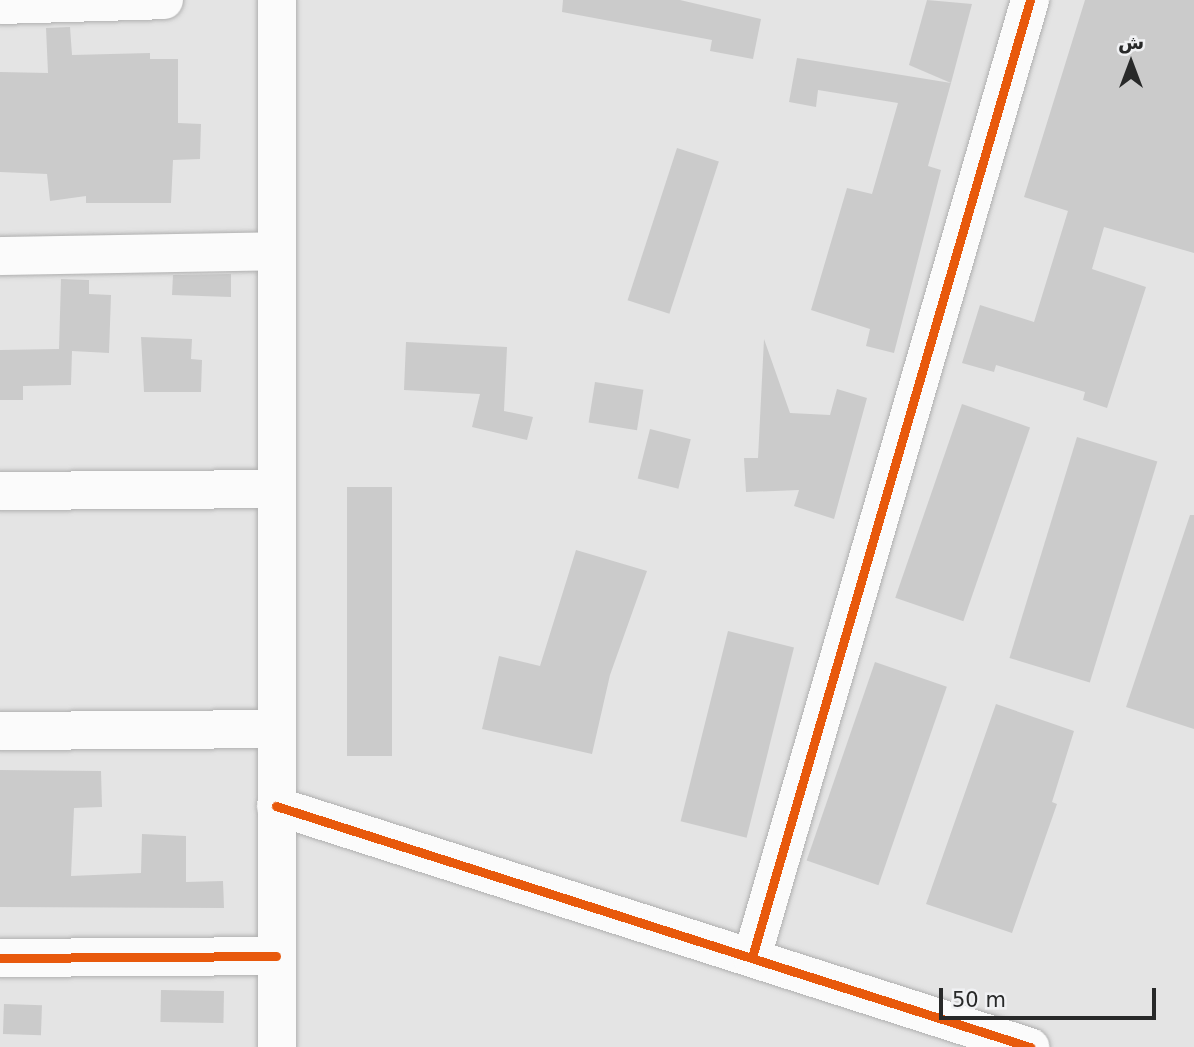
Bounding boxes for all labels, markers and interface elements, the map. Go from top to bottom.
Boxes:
north arrow [1096,28,1166,98]
text: ش [1118,31,1144,53]
scale bar [942,974,1159,1018]
text: 50 m [952,988,1006,1012]

